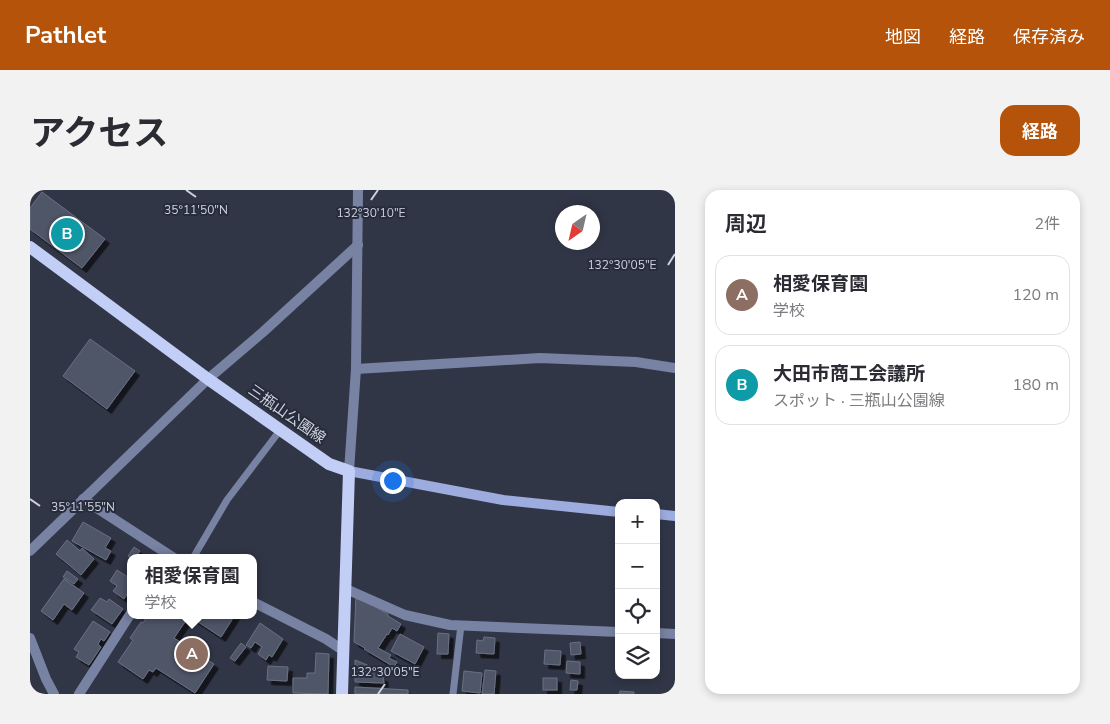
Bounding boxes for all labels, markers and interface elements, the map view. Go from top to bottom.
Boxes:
text: Pathlet [25,19,106,51]
text: 地図 [885,25,921,49]
text: 経路 [949,25,985,49]
text: 保存済み [1013,25,1085,49]
button: 経路 [1000,105,1080,156]
text: アクセス [30,110,168,157]
text: 35°11'50"N [164,202,228,218]
text: 132°30'10"E [336,205,406,221]
north arrow [555,205,600,250]
text: 周辺 [725,210,767,238]
text: 2件 [1034,213,1060,235]
pin: B [51,215,83,253]
text: 132°30'05"E [587,257,657,273]
text: 相愛保育園 [773,271,868,297]
text: A [736,284,748,306]
text: 120 m [1012,284,1059,306]
text: 学校 [773,300,805,322]
text: 大田市商工会議所 [773,361,925,387]
text: B [736,374,748,396]
text: 180 m [1012,374,1059,396]
street label: 三瓶山公園線 [244,380,330,448]
text: スポット · 三瓶山公園線 [773,390,945,412]
your location [380,468,406,494]
text: 35°11'55"N [51,499,115,515]
map controls [615,499,660,679]
button: + [615,499,660,544]
button: − [615,544,660,589]
popup [127,554,257,619]
text: 相愛保育園 [144,563,240,589]
button: locate [615,589,660,634]
text: 学校 [144,592,177,614]
button: layers [615,634,660,679]
pin: A [176,635,208,673]
text: 132°30'05"E [350,664,420,680]

